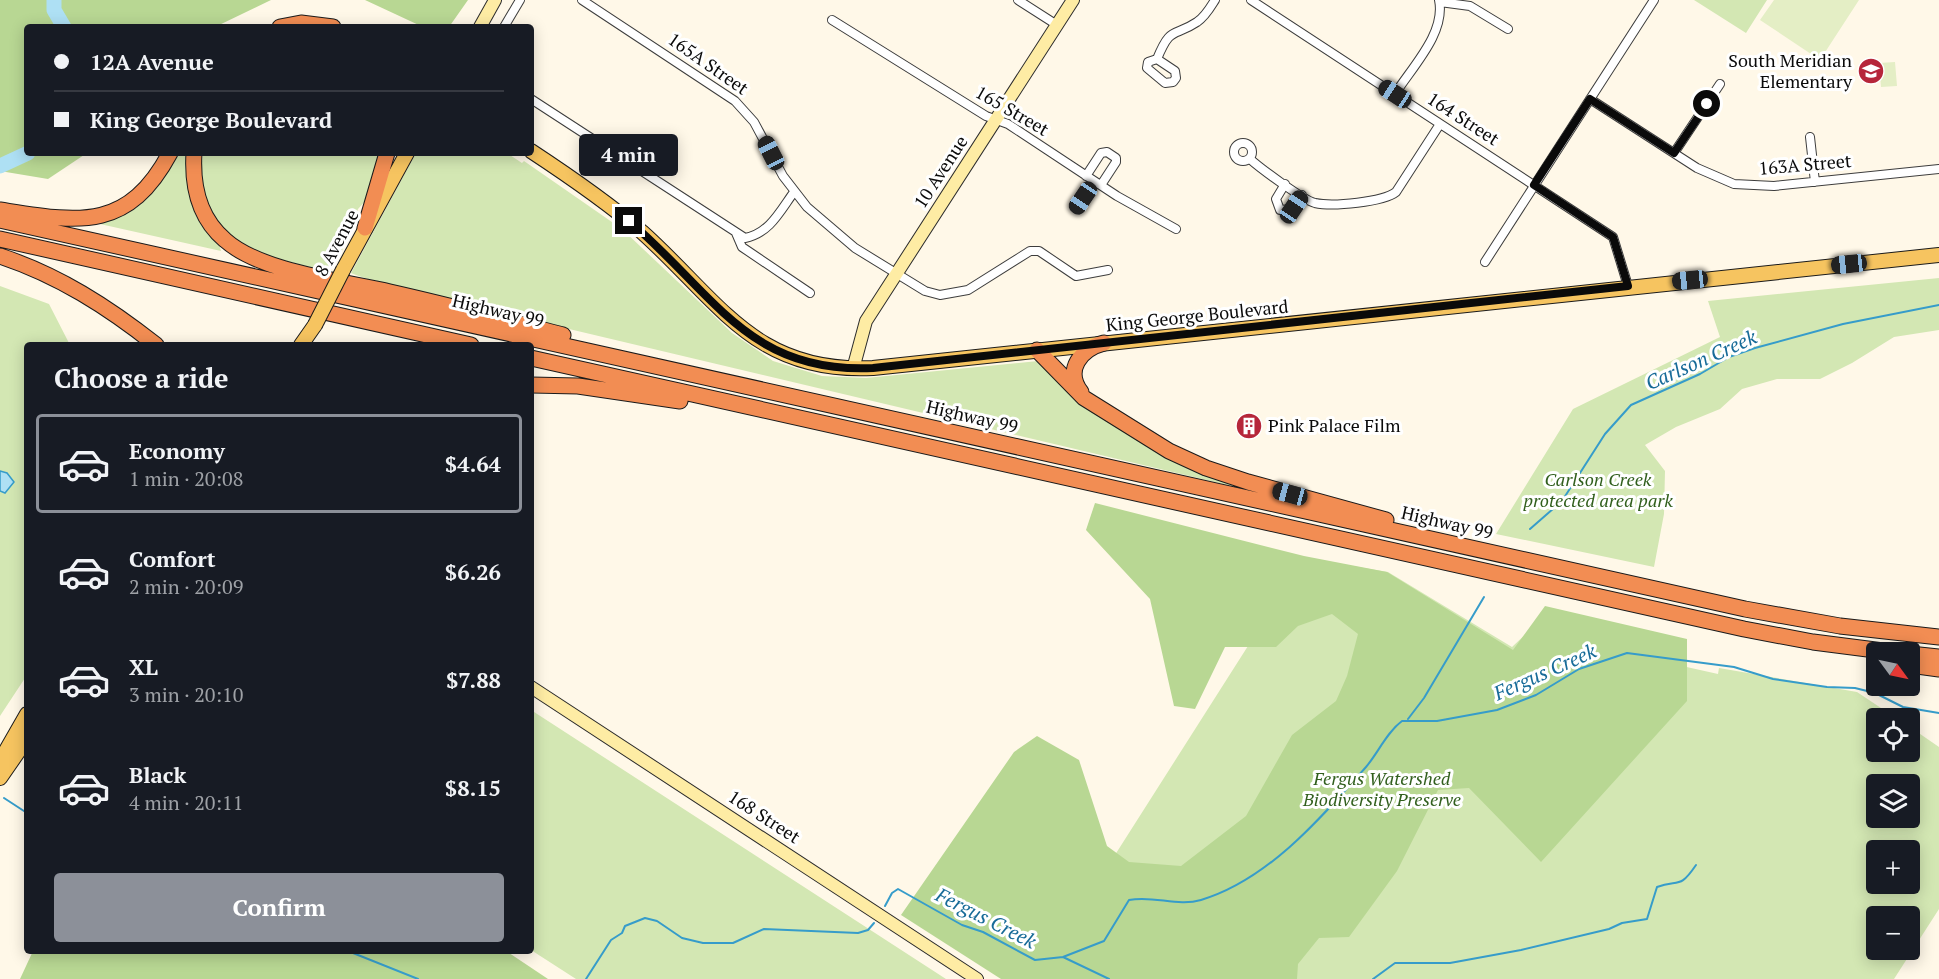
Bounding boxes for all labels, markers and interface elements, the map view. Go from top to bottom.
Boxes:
street label: 165A Street [664,27,754,100]
text: 12A Avenue [90,47,214,76]
place label: South Meridian Elementary [1728,48,1853,93]
school or university icon: South Meridian Elementary [1856,56,1886,86]
car [1375,77,1415,111]
street label: 165 Street [971,79,1054,141]
street label: 164 Street [1423,86,1504,151]
route start [1693,90,1720,117]
text: King George Boulevard [90,105,332,134]
street label: 10 Avenue [908,130,973,212]
car [755,133,787,173]
callout: 4 min [580,134,678,176]
text: 4 min [601,141,656,168]
street label: 163A Street [1757,148,1853,180]
car [1065,178,1101,218]
car [1276,187,1312,227]
street label: 8 Avenue [308,205,364,280]
route end [615,207,642,234]
car [1830,253,1868,275]
car [1671,269,1709,291]
street label: Highway 99 [450,288,546,332]
street label: King George Boulevard [1104,293,1289,337]
water label: Carlson Creek [1641,323,1761,396]
text: Choose a ride [54,360,229,396]
street label: Highway 99 [924,394,1020,438]
building icon: Pink Palace Film [1234,411,1264,441]
place label: Pink Palace Film [1268,413,1401,437]
text: Economy [129,436,225,465]
icon: car [57,437,111,491]
text: $4.64 [445,449,501,478]
text: 1 min · 20:08 [129,465,243,492]
park label: Carlson Creek protected area park [1523,467,1673,512]
car [1270,481,1310,507]
street label: Highway 99 [1399,500,1495,544]
text: Comfort [129,544,215,573]
icon: car [57,545,111,599]
text: $6.26 [445,557,501,586]
text: 2 min · 20:09 [129,573,243,600]
water label: Fergus Creek [1488,637,1601,707]
north arrow [1866,642,1920,696]
map controls [1866,642,1920,960]
text: XL [129,652,158,681]
icon: car [57,653,111,707]
text: $7.88 [446,665,501,694]
text: 3 min · 20:10 [129,681,243,708]
button: locate [1866,708,1920,762]
text: Black [129,760,186,789]
icon: car [57,761,111,815]
park label: Fergus Watershed Biodiversity Preserve [1302,766,1461,811]
text: $8.15 [445,773,501,802]
button: layers [1866,774,1920,828]
street label: 168 Street [724,784,805,849]
text: 4 min · 20:11 [129,789,243,816]
button: + [1866,840,1920,894]
button: Confirm [54,873,504,942]
water label: Fergus Creek [930,880,1041,955]
button: − [1866,906,1920,960]

